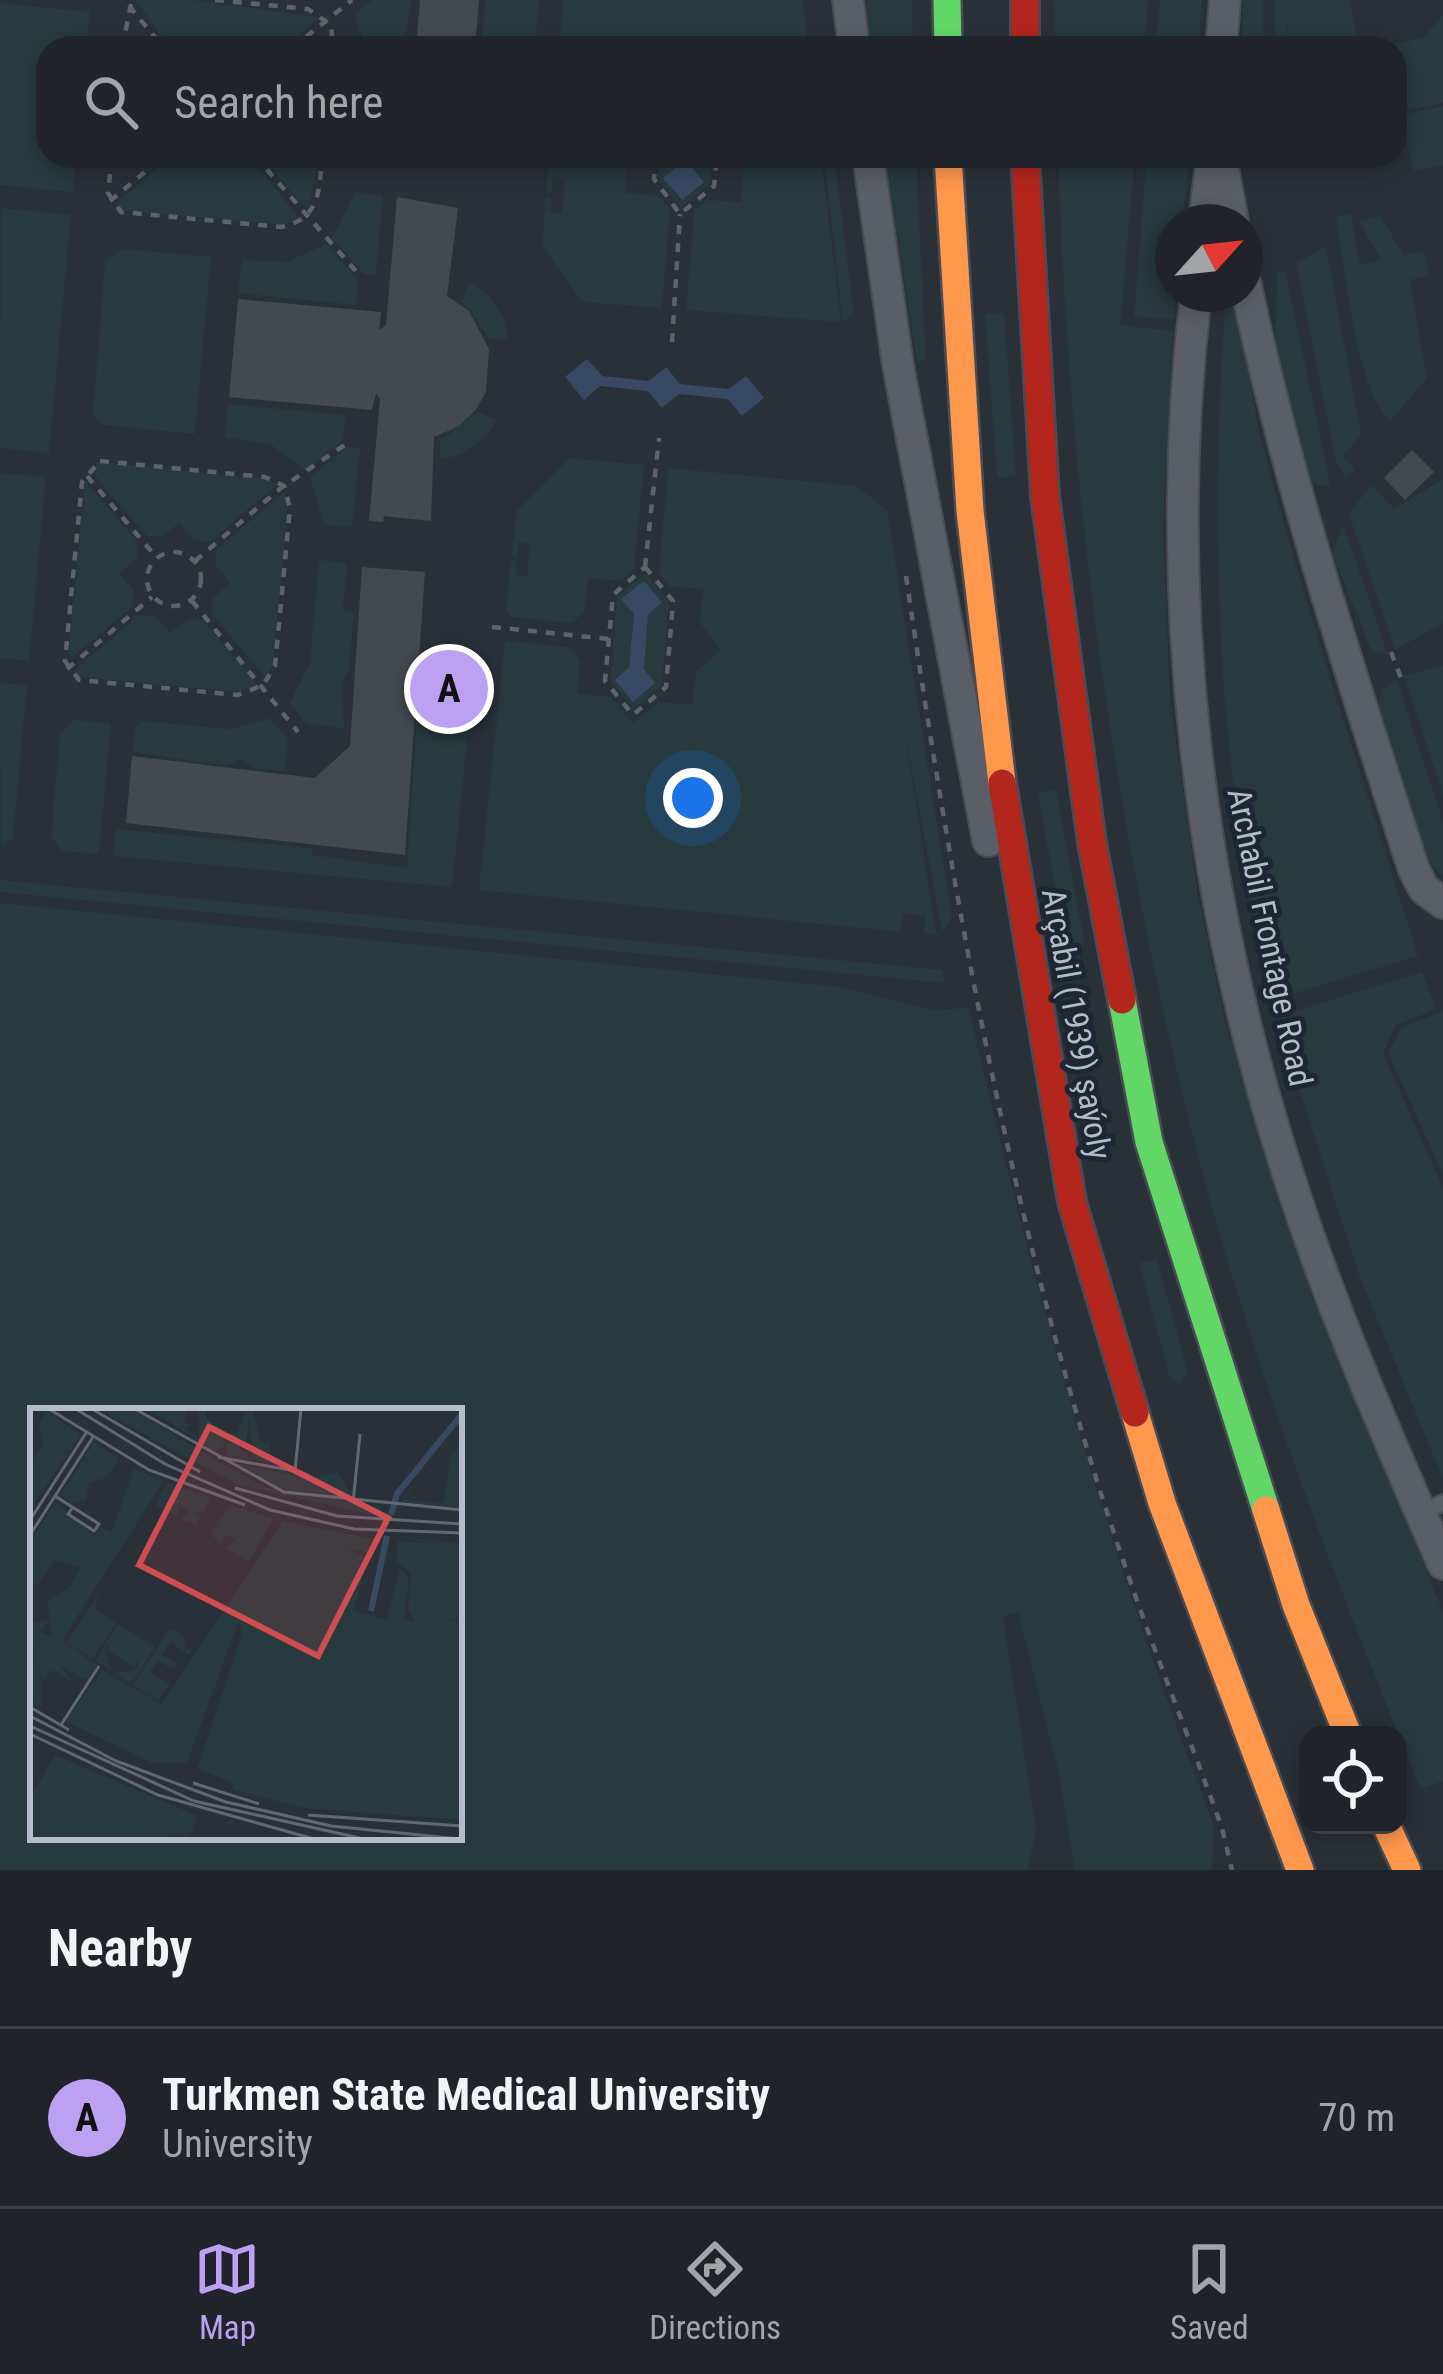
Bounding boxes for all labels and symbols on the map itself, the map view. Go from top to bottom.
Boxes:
north arrow [1155,204,1263,312]
pin: A [410,644,488,734]
your location [663,768,723,828]
street label: Archabil Frontage Road [1219,784,1321,1090]
street label: Arçabil (1939) şaýoly [1034,885,1120,1163]
inset map [30,1408,462,1840]

